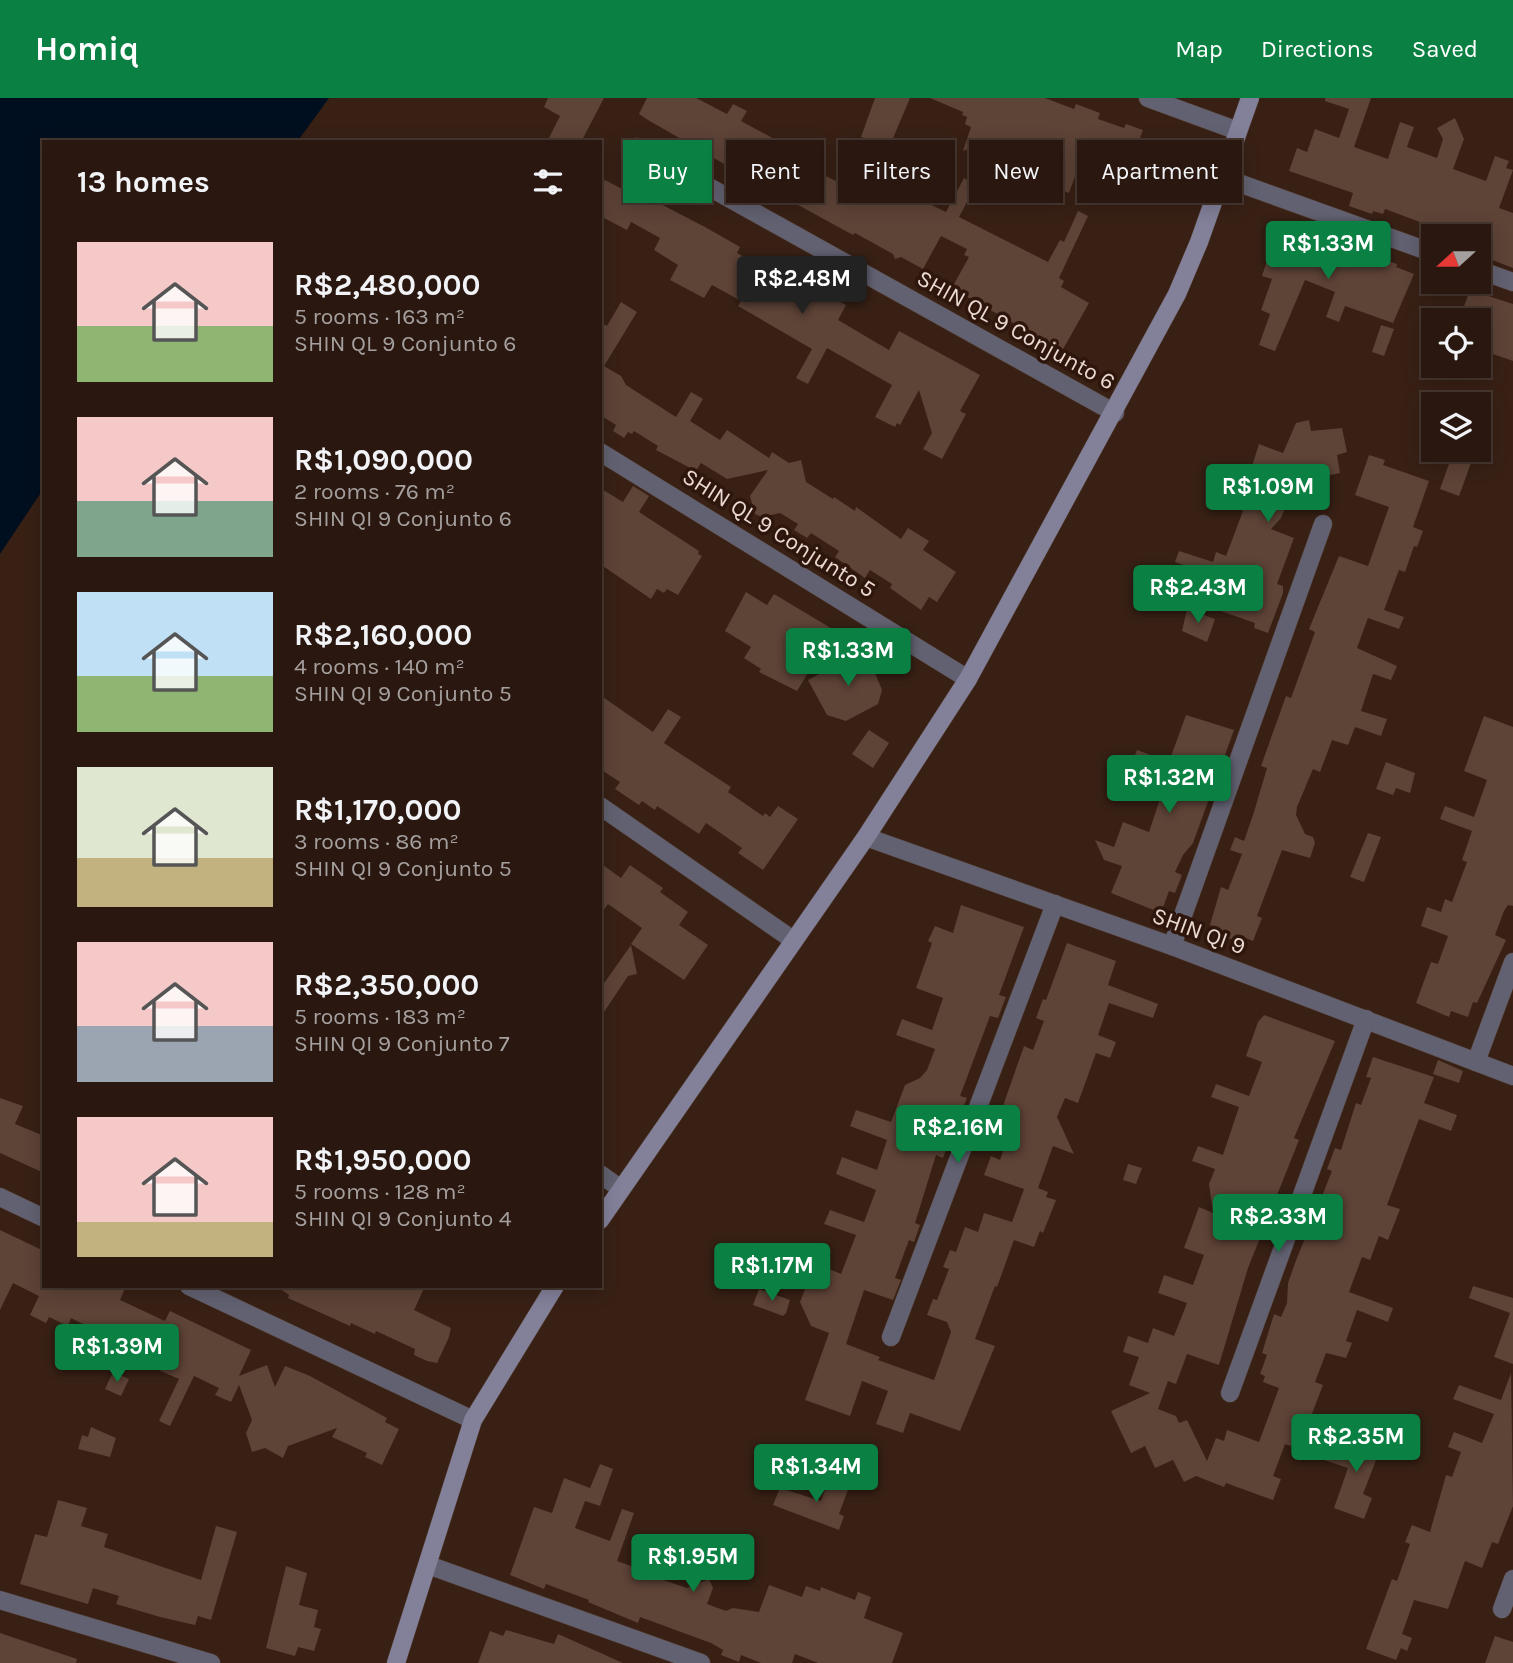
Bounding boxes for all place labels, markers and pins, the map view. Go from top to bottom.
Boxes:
pin: R$1.33M [1263,222,1393,281]
pin: R$2.48M [737,256,867,316]
pin: R$1.09M [1203,464,1333,524]
pin: R$2.43M [1133,566,1263,625]
pin: R$1.33M [783,628,913,688]
pin: R$1.32M [1104,756,1234,815]
pin: R$2.16M [893,1105,1023,1165]
pin: R$2.33M [1213,1194,1343,1254]
pin: R$1.17M [707,1244,837,1303]
pin: R$1.39M [52,1324,182,1384]
pin: R$2.35M [1291,1414,1421,1474]
pin: R$1.34M [751,1444,881,1504]
pin: R$1.95M [628,1534,758,1594]

